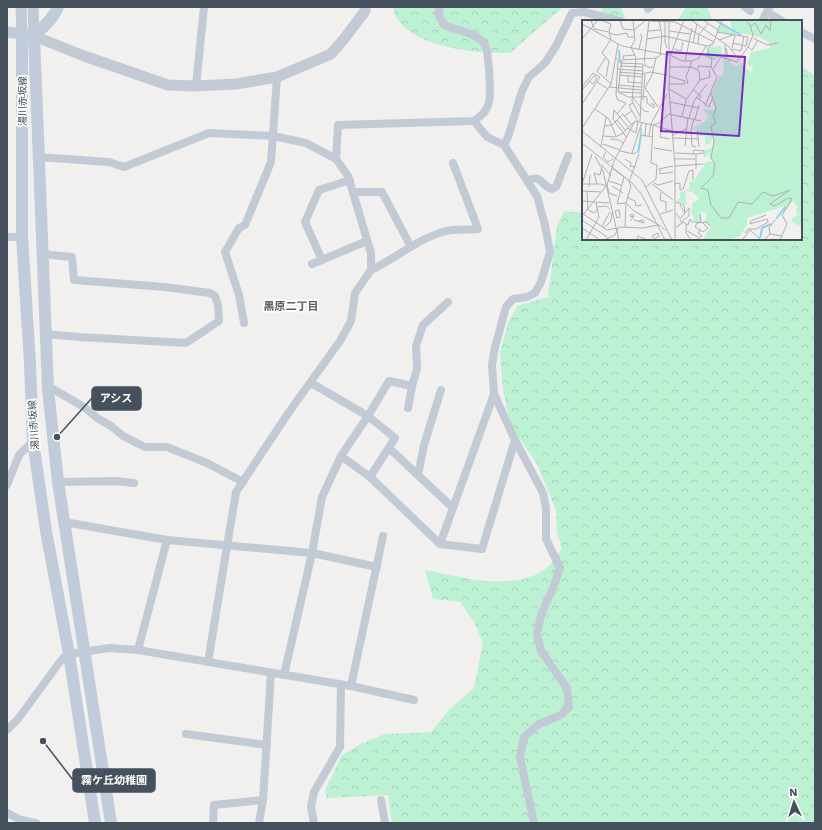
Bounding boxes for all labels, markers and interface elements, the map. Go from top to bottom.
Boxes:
inset map [582,20,802,240]
street label: 湯川赤坂線 [17,76,28,126]
district label: 黒原二丁目 [264,300,319,313]
callout: アシス [92,387,141,410]
text: アシス [100,392,132,405]
street label: 湯川赤坂線 [26,400,41,450]
callout: 霧ケ丘幼稚園 [73,769,155,792]
text: 霧ケ丘幼稚園 [81,774,147,787]
north arrow [774,782,814,822]
text: N [789,786,798,799]

